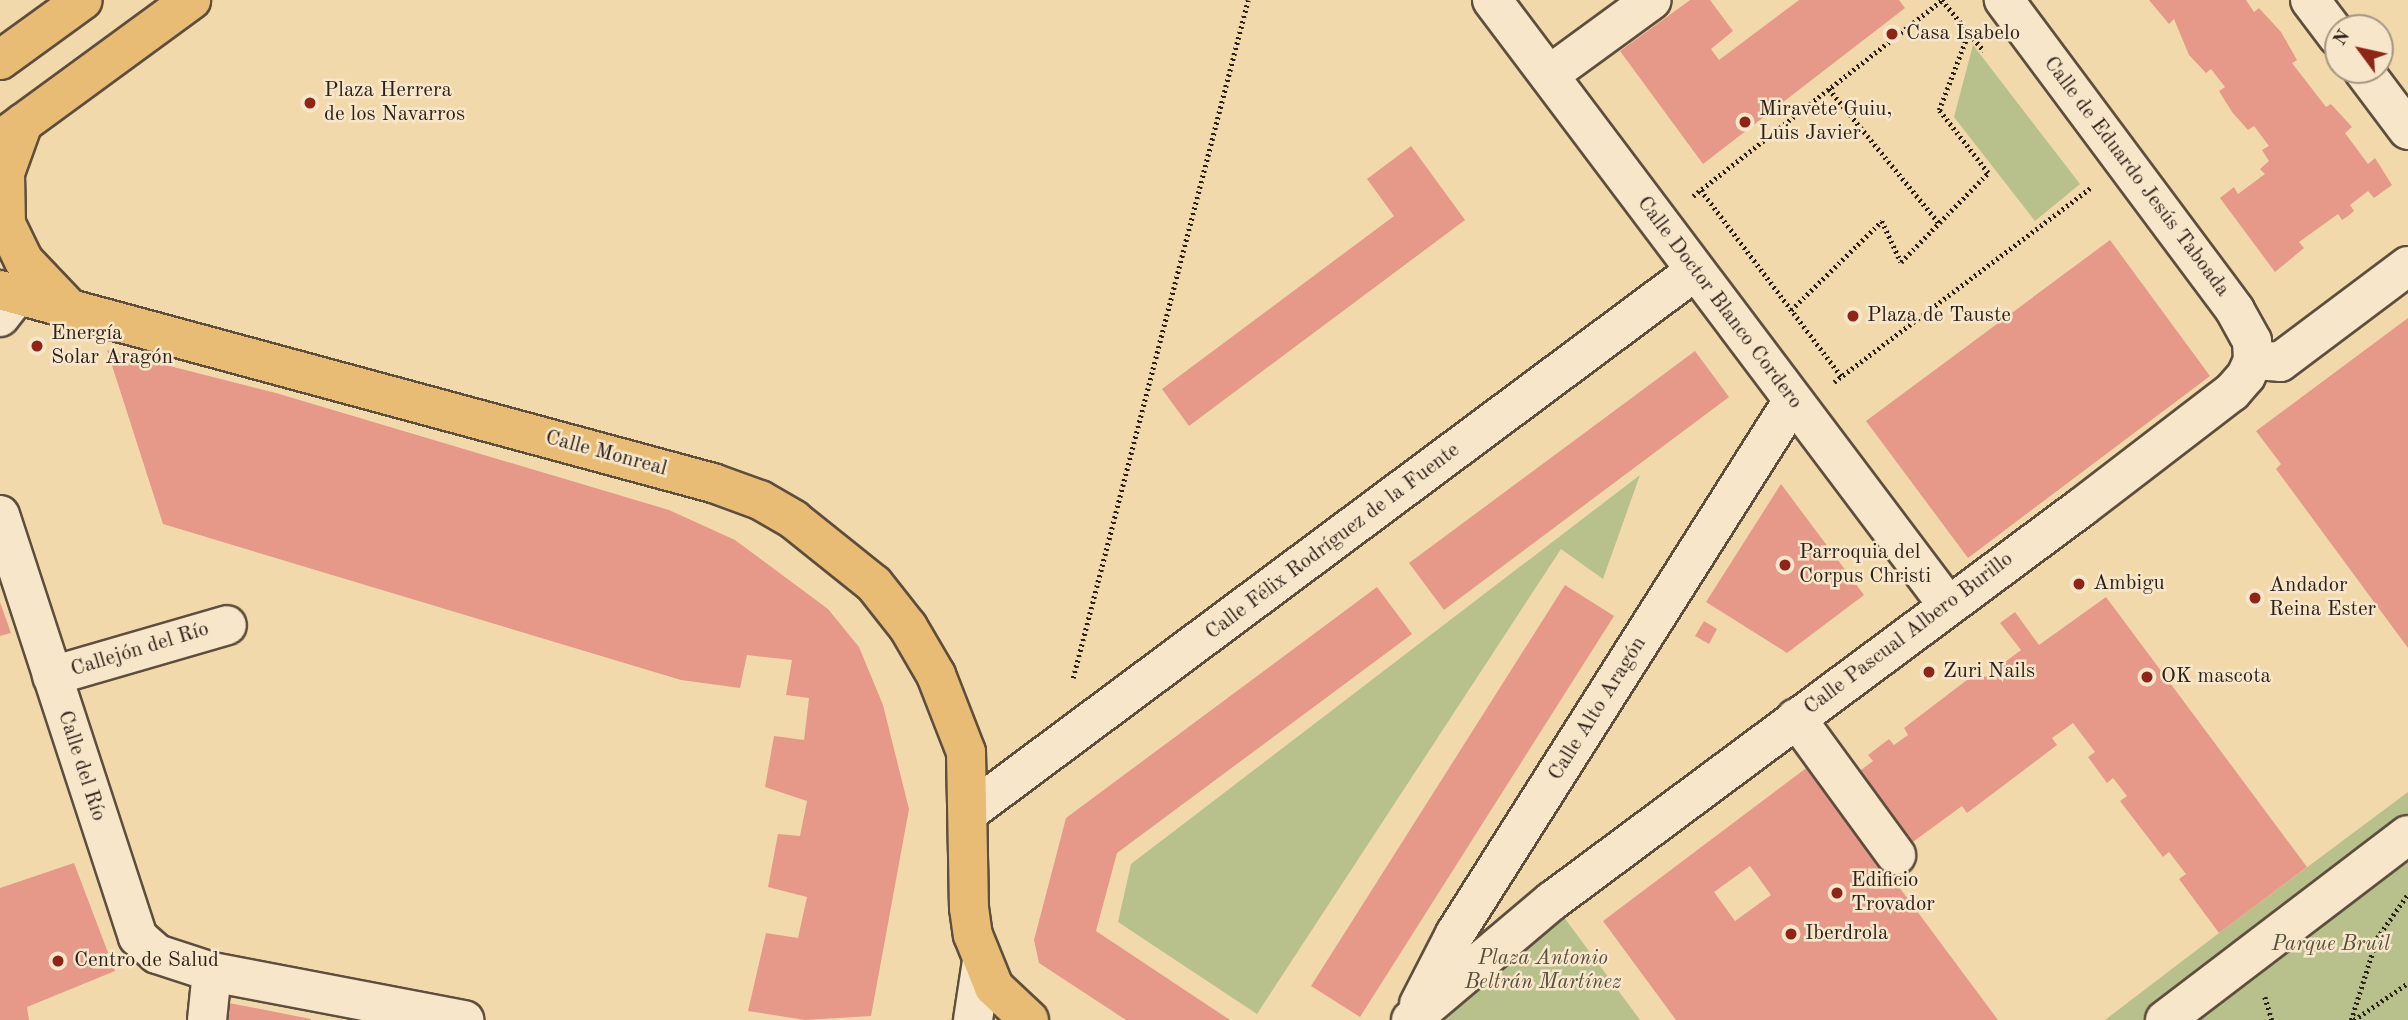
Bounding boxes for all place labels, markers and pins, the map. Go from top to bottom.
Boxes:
place label: Casa Isabelo [1906,21,2020,47]
marker: Casa Isabelo [1884,26,1900,42]
place label: Plaza Herrera de los Navarros [324,78,465,128]
marker: Plaza Herrera de los Navarros [302,95,318,111]
place label: Miravete Guiu, Luis Javier [1759,97,1892,147]
marker: Miravete Guiu, Luis Javier [1737,114,1753,130]
place label: Plaza de Tauste [1867,303,2011,329]
marker: Plaza de Tauste [1845,308,1861,324]
place label: Energía Solar Aragón [51,321,173,371]
marker: Energía Solar Aragón [29,338,45,354]
place label: Parroquia del Corpus Christi [1799,540,1931,590]
marker: Parroquia del Corpus Christi [1777,557,1793,573]
place label: Ambigu [2093,571,2165,597]
place label: Andador Reina Ester [2269,573,2376,623]
marker: Ambigu [2071,576,2087,592]
marker: Andador Reina Ester [2247,590,2263,606]
place label: Zuri Nails [1943,659,2035,685]
marker: Zuri Nails [1921,664,1937,680]
place label: OK mascota [2161,664,2271,690]
marker: OK mascota [2139,669,2155,685]
place label: Edificio Trovador [1851,868,1935,918]
marker: Edificio Trovador [1829,885,1845,901]
place label: Iberdrola [1805,921,1888,947]
marker: Iberdrola [1783,926,1799,942]
place label: Centro de Salud [74,948,219,974]
marker: Centro de Salud [48,951,68,971]

